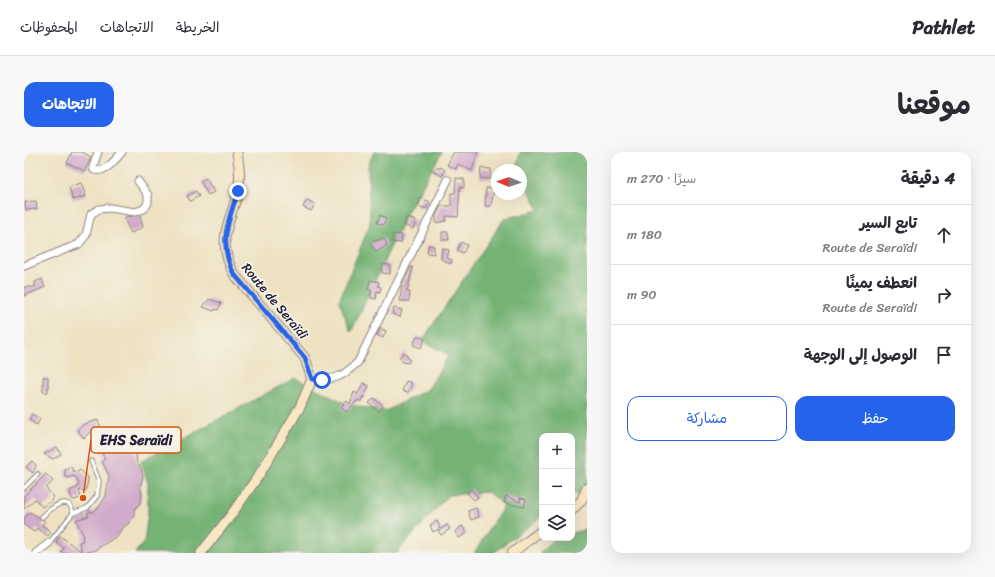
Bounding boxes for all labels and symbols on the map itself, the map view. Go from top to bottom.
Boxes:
north arrow [491,164,527,200]
route end [229,182,247,200]
street label: Route de Seraïdi [236,257,314,345]
route start [313,371,331,389]
callout: EHS Seraïdi [91,427,181,453]
text: EHS Seraïdi [100,428,173,453]

